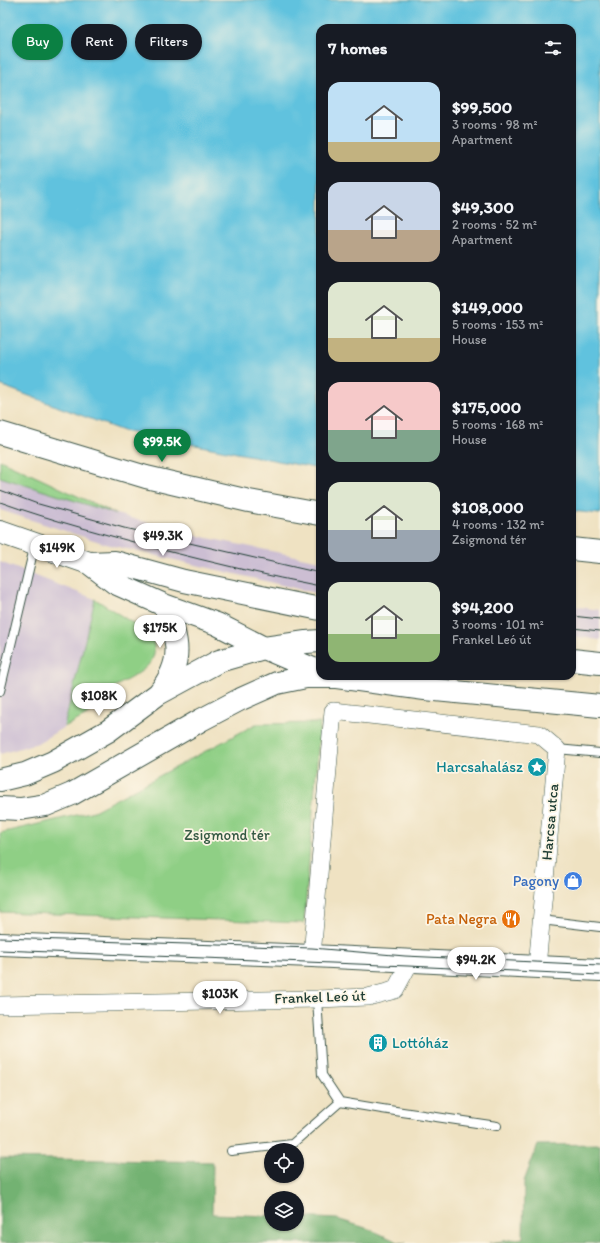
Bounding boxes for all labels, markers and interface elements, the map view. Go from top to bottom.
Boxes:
chip: Buy [12,24,63,60]
chip: Rent [71,24,127,60]
chip: Filters [135,24,202,60]
icon: filters [542,37,564,59]
text: 7 homes [328,38,388,58]
text: $99,500 [452,97,512,117]
icon: home [360,98,408,146]
text: 3 rooms · 98 m² [452,117,538,132]
text: Apartment [452,132,513,147]
text: $49,300 [452,197,514,217]
icon: home [360,198,408,246]
text: 2 rooms · 52 m² [452,217,537,232]
text: Apartment [452,232,513,247]
text: $149,000 [452,297,523,317]
icon: home [360,298,408,346]
text: 5 rooms · 153 m² [452,317,543,332]
text: House [452,332,487,347]
text: $175,000 [452,397,521,417]
icon: home [360,398,408,446]
text: 5 rooms · 168 m² [452,417,543,432]
pin: $99.5K [129,429,195,463]
text: House [452,432,487,447]
text: $99.5K [143,434,181,449]
text: $108,000 [452,497,524,517]
icon: home [360,498,408,546]
text: 4 rooms · 132 m² [452,517,544,532]
pin: $49.3K [130,523,196,557]
text: $49.3K [143,528,183,543]
text: Zsigmond tér [452,532,526,547]
pin: $149K [29,535,85,569]
text: $149K [39,540,75,555]
text: $94,200 [452,597,514,617]
icon: home [360,598,408,646]
pin: $175K [132,615,188,649]
text: 3 rooms · 101 m² [452,617,544,632]
text: $175K [143,620,177,635]
text: Frankel Leó út [452,632,531,647]
pin: $108K [71,683,127,717]
text: $108K [81,688,117,703]
place icon: Harcsahalász [526,756,548,778]
place label: Harcsahalász [436,758,523,776]
street label: Harcsa utca [538,783,562,861]
park label: Zsigmond tér [184,826,270,844]
shop icon: Pagony [562,870,584,892]
place label: Pagony [513,872,559,890]
restaurant icon: Pata Negra [500,908,522,930]
place label: Pata Negra [426,910,497,928]
pin: $94.2K [443,947,509,981]
text: $94.2K [456,952,496,967]
pin: $103K [192,981,248,1015]
text: $103K [202,986,238,1001]
street label: Frankel Leó út [274,986,366,1008]
building icon: Lottóház [367,1032,389,1054]
place label: Lottóház [392,1034,449,1052]
map controls [264,1143,304,1231]
button: locate [264,1143,304,1183]
button: layers [264,1191,304,1231]

